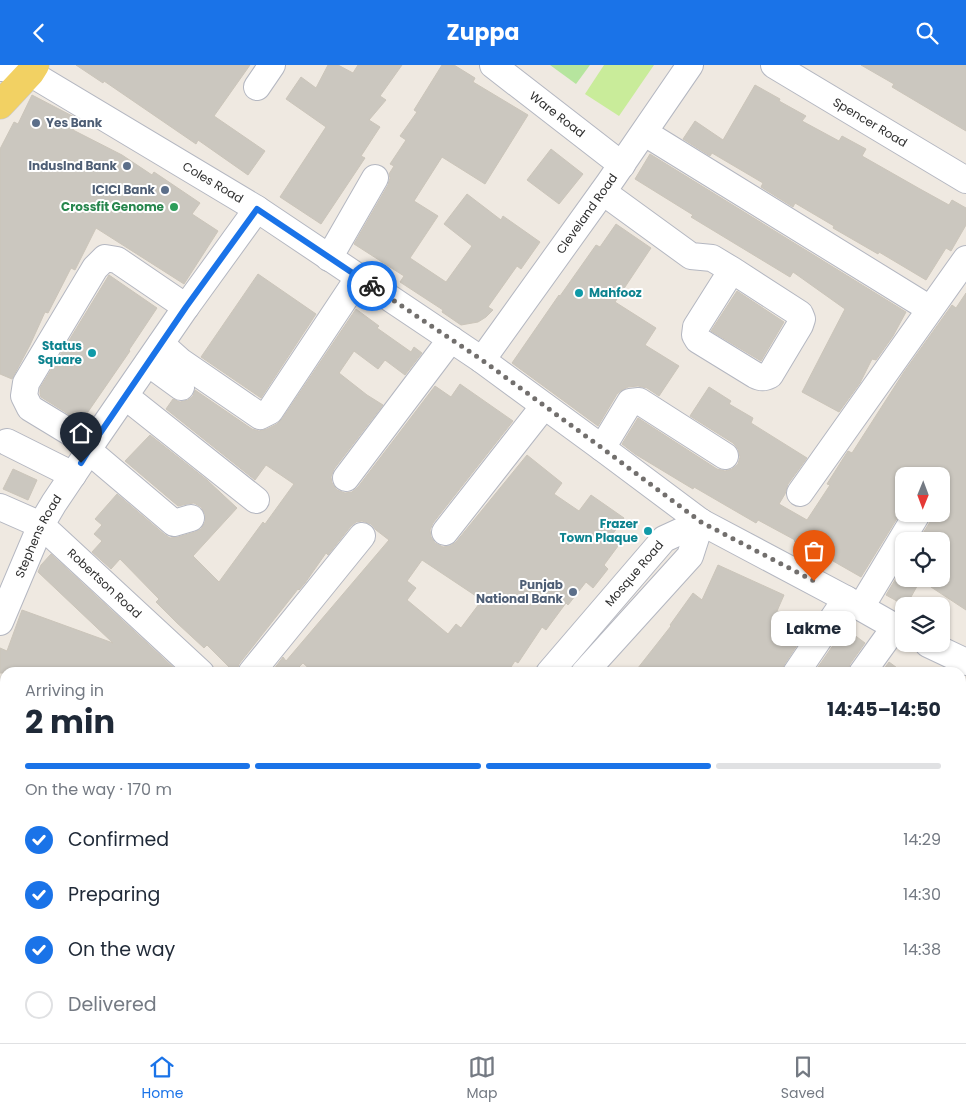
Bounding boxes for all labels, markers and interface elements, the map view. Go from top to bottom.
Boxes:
text: Zuppa [447,17,519,48]
icon: back [25,19,53,47]
icon: search [913,19,941,47]
street label: Ware Road [526,87,589,141]
street label: Spencer Road [830,93,911,151]
place label: Yes Bank [46,114,103,131]
marker: Yes Bank [30,117,42,129]
place label: IndusInd Bank [29,157,118,174]
street label: Coles Road [179,157,247,207]
marker: IndusInd Bank [121,160,133,172]
street label: Cleveland Road [552,170,621,257]
place label: ICICI Bank [92,181,156,198]
marker: ICICI Bank [159,184,171,196]
place label: Crossfit Genome [61,198,165,215]
marker: Crossfit Genome [168,201,180,213]
courier [347,261,397,311]
icon: bike [358,272,386,300]
place label: Mahfooz [589,284,642,301]
marker: Mahfooz [573,287,585,299]
place label: Status Square [38,337,83,368]
marker: Status Square [86,347,98,359]
pin [60,412,102,463]
icon: home [67,419,95,447]
north arrow [895,467,950,523]
map controls [895,467,950,652]
street label: Stephens Road [11,491,65,580]
place label: Frazer Town Plaque [559,515,639,546]
marker: Frazer Town Plaque [642,525,654,537]
pin [793,530,835,581]
button: locate [895,532,950,587]
street label: Mosque Road [601,537,667,610]
icon: bag [800,537,828,565]
street label: Robertson Road [64,545,145,622]
place label: Punjab National Bank [476,576,564,607]
marker: Punjab National Bank [567,586,579,598]
button: layers [895,597,950,652]
callout: Lakme [772,611,856,646]
text: Lakme [786,617,841,640]
text: Arriving in [25,679,104,702]
text: 14:45–14:50 [827,696,941,723]
text: 2 min [25,699,115,744]
text: On the way · 170 m [25,778,172,801]
icon: check [25,826,53,854]
text: Confirmed [68,826,169,853]
text: 14:29 [903,828,941,851]
icon: check [25,881,53,909]
text: Preparing [68,881,160,908]
text: 14:30 [903,883,941,906]
icon: check [25,936,53,964]
text: On the way [68,936,175,963]
text: 14:38 [903,938,941,961]
text: Delivered [68,991,157,1018]
tab: Home [142,1053,183,1104]
tab: Map [467,1053,498,1104]
tab: Saved [781,1053,824,1104]

